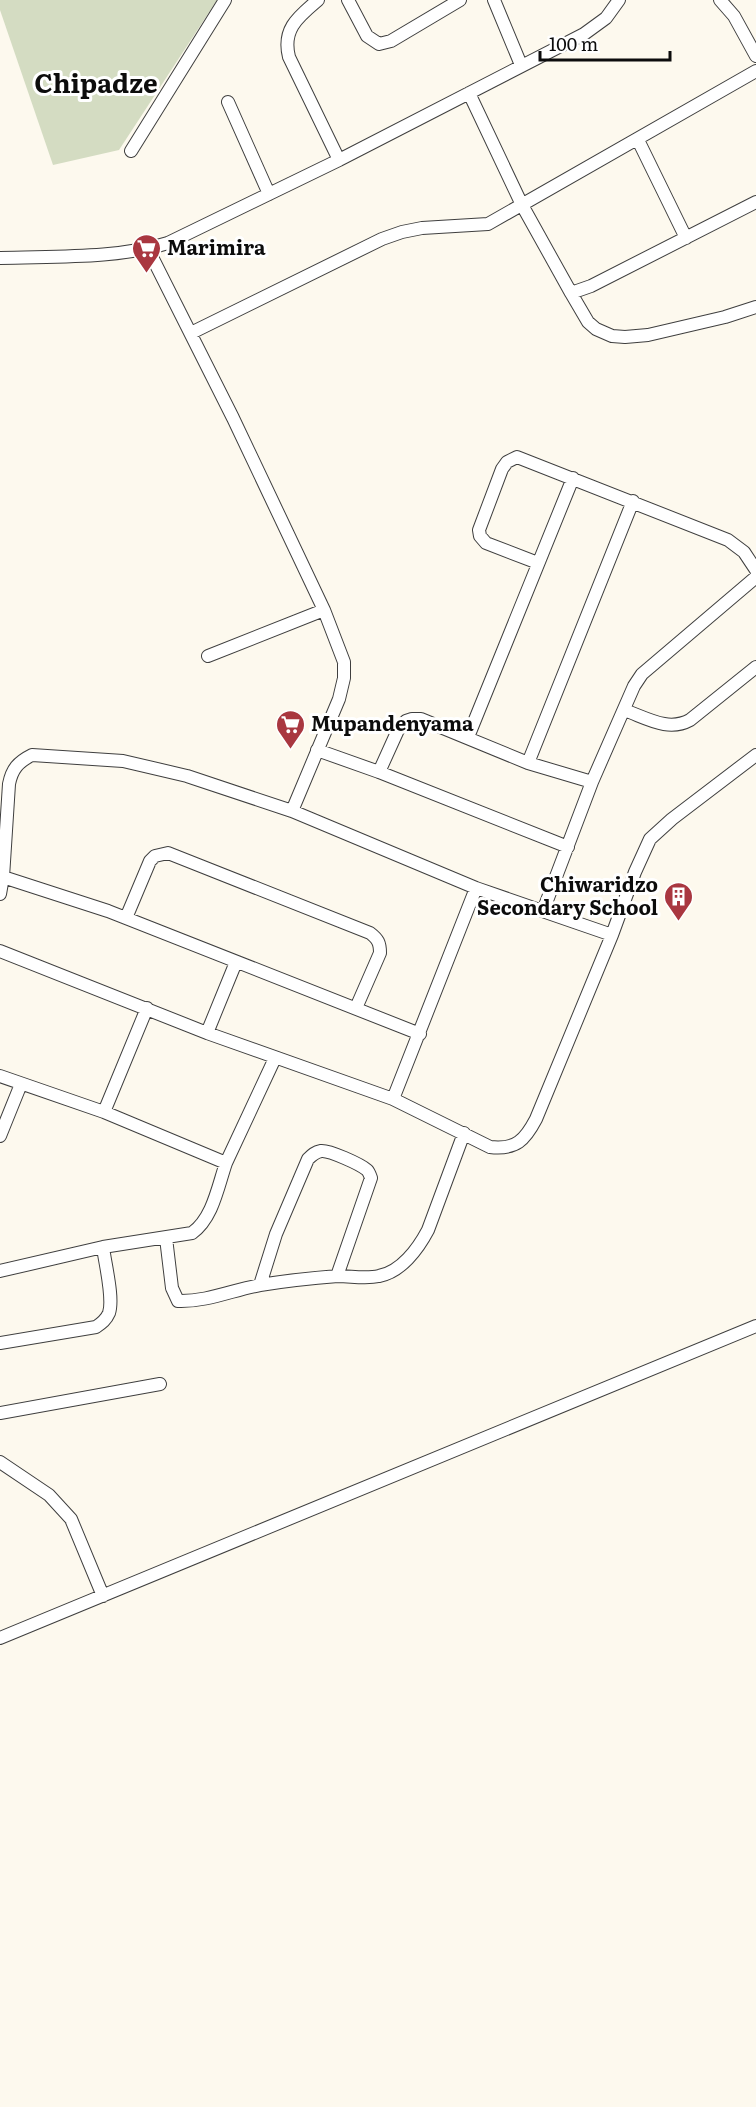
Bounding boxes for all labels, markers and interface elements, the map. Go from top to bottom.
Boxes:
scale bar [540,24,670,62]
text: 100 m [549,30,598,57]
district label: Chipadze [34,62,158,101]
place label: Marimira [167,231,266,261]
supermarket icon: Marimira [130,232,162,274]
place label: Mupandenyama [311,707,474,737]
supermarket icon: Mupandenyama [274,708,306,750]
place label: Chiwaridzo Secondary School [477,868,658,921]
building icon: Chiwaridzo Secondary School [663,880,695,922]

